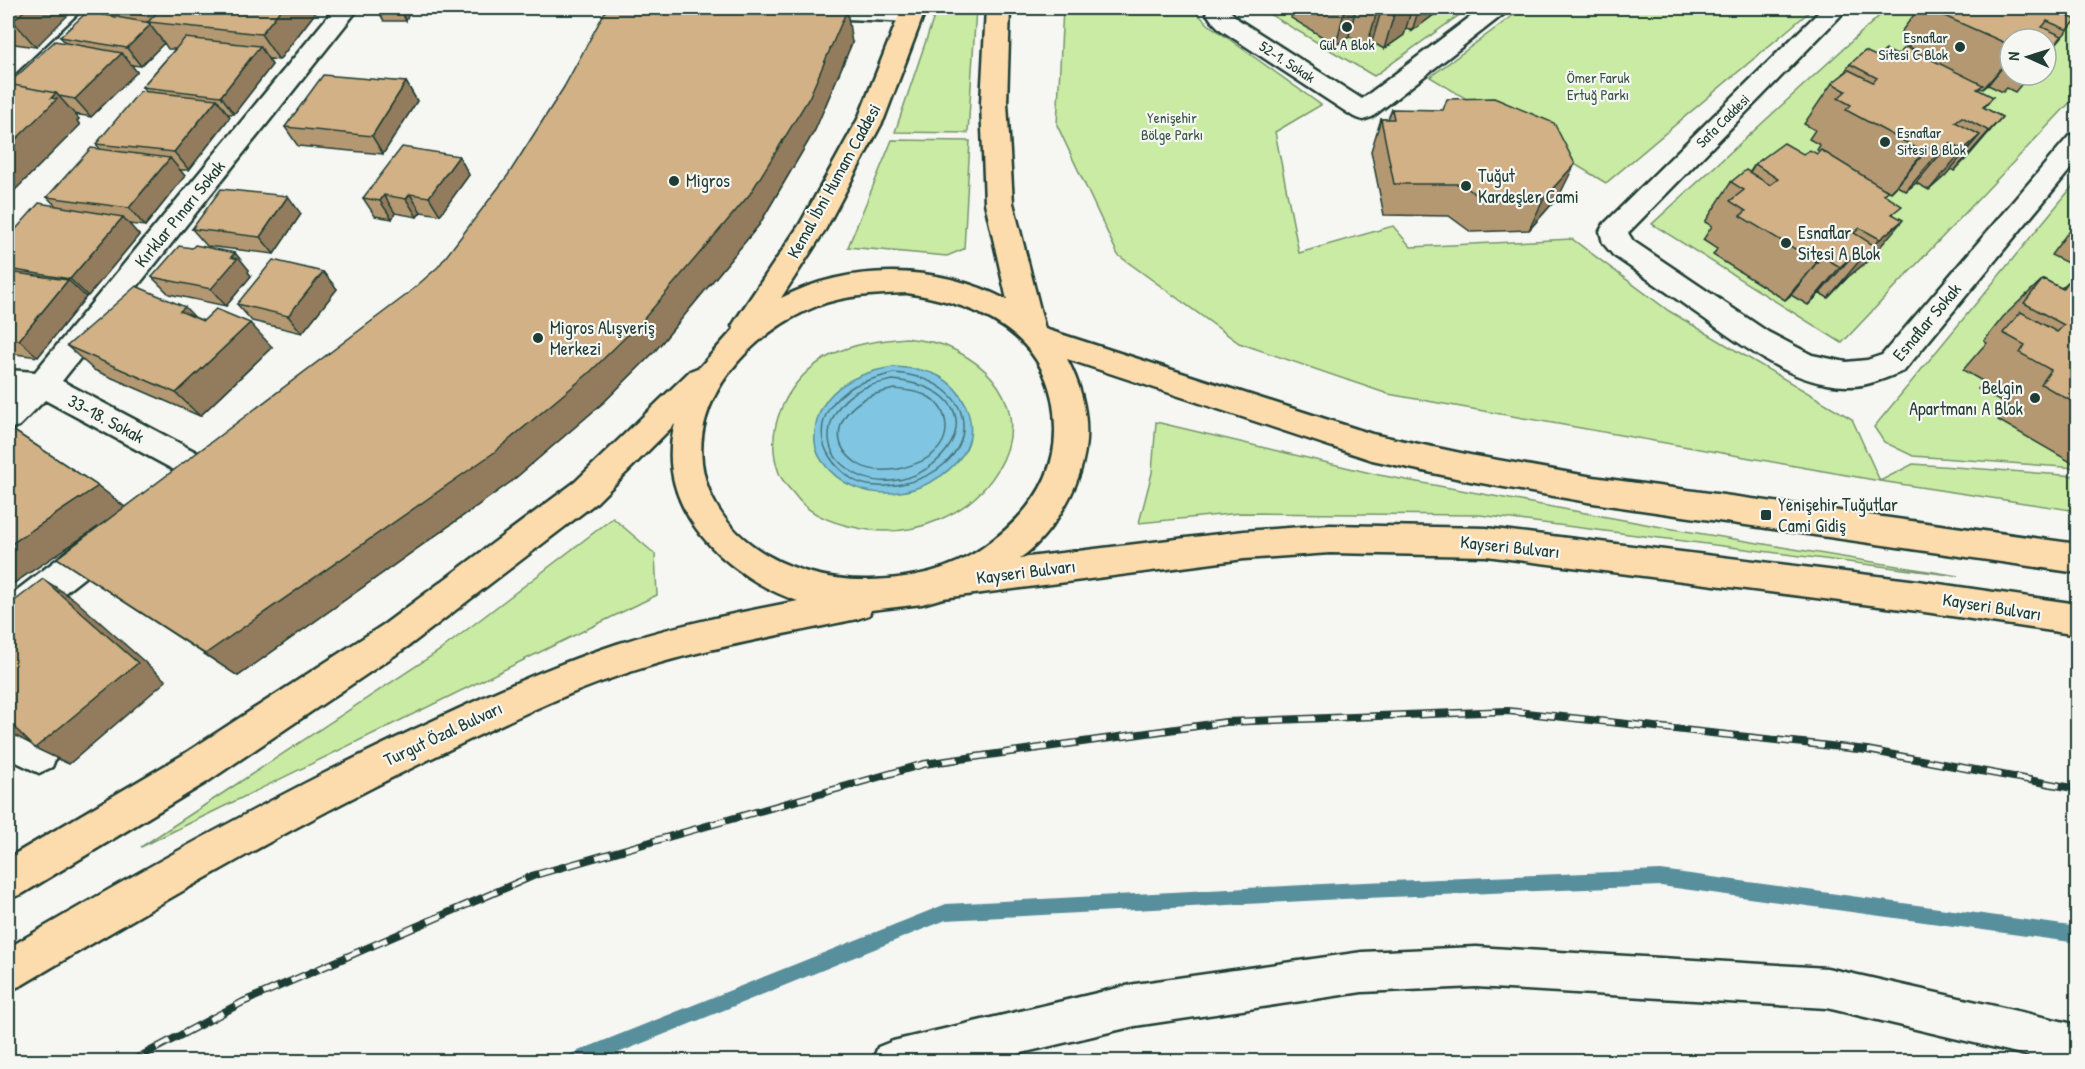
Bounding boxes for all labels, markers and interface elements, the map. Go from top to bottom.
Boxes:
marker: Gül A Blok [1340,20,1354,34]
place label: Esnaflar Sitesi C Blok [1879,27,1948,65]
north arrow [1998,27,2058,87]
place label: Gül A Blok [1319,34,1375,55]
street label: 52-1. Sokak [1255,36,1319,87]
marker: Esnaflar Sitesi C Blok [1953,40,1967,54]
text: N [2002,51,2024,61]
park label: Ömer Faruk Ertuğ Parkı [1566,67,1630,105]
street label: Safa Caddesi [1691,89,1754,152]
street label: Kemal İbni Humam Caddesi [781,99,886,263]
park label: Yenişehir Bölge Parkı [1141,107,1203,145]
place label: Esnaflar Sitesi B Blok [1897,122,1966,160]
marker: Esnaflar Sitesi B Blok [1878,135,1892,149]
street label: Kırklar Pınarı Sokak [129,154,231,273]
place label: Tuğut Kardeşler Cami [1478,163,1579,209]
place label: Migros [686,168,730,193]
marker: Migros [667,174,681,188]
marker: Tuğut Kardeşler Cami [1459,179,1473,193]
place label: Esnaflar Sitesi A Blok [1798,220,1881,266]
marker: Esnaflar Sitesi A Blok [1779,236,1793,250]
street label: Esnaflar Sokak [1887,277,1967,366]
place label: Migros Alışveriş Merkezi [550,315,655,361]
marker: Migros Alışveriş Merkezi [531,331,545,345]
place label: Belgin Apartmanı A Blok [1909,375,2024,421]
street label: 33-18. Sokak [64,388,149,449]
marker: Belgin Apartmanı A Blok [2028,391,2042,405]
place label: Yenişehir Tuğutlar Cami Gidiş [1778,492,1898,538]
marker: Yenişehir Tuğutlar Cami Gidiş [1759,508,1773,522]
street label: Kayseri Bulvarı [1459,529,1561,564]
street label: Kayseri Bulvarı [975,553,1077,590]
street label: Kayseri Bulvarı [1941,586,2043,627]
street label: Turgut Özal Bulvarı [379,695,506,772]

